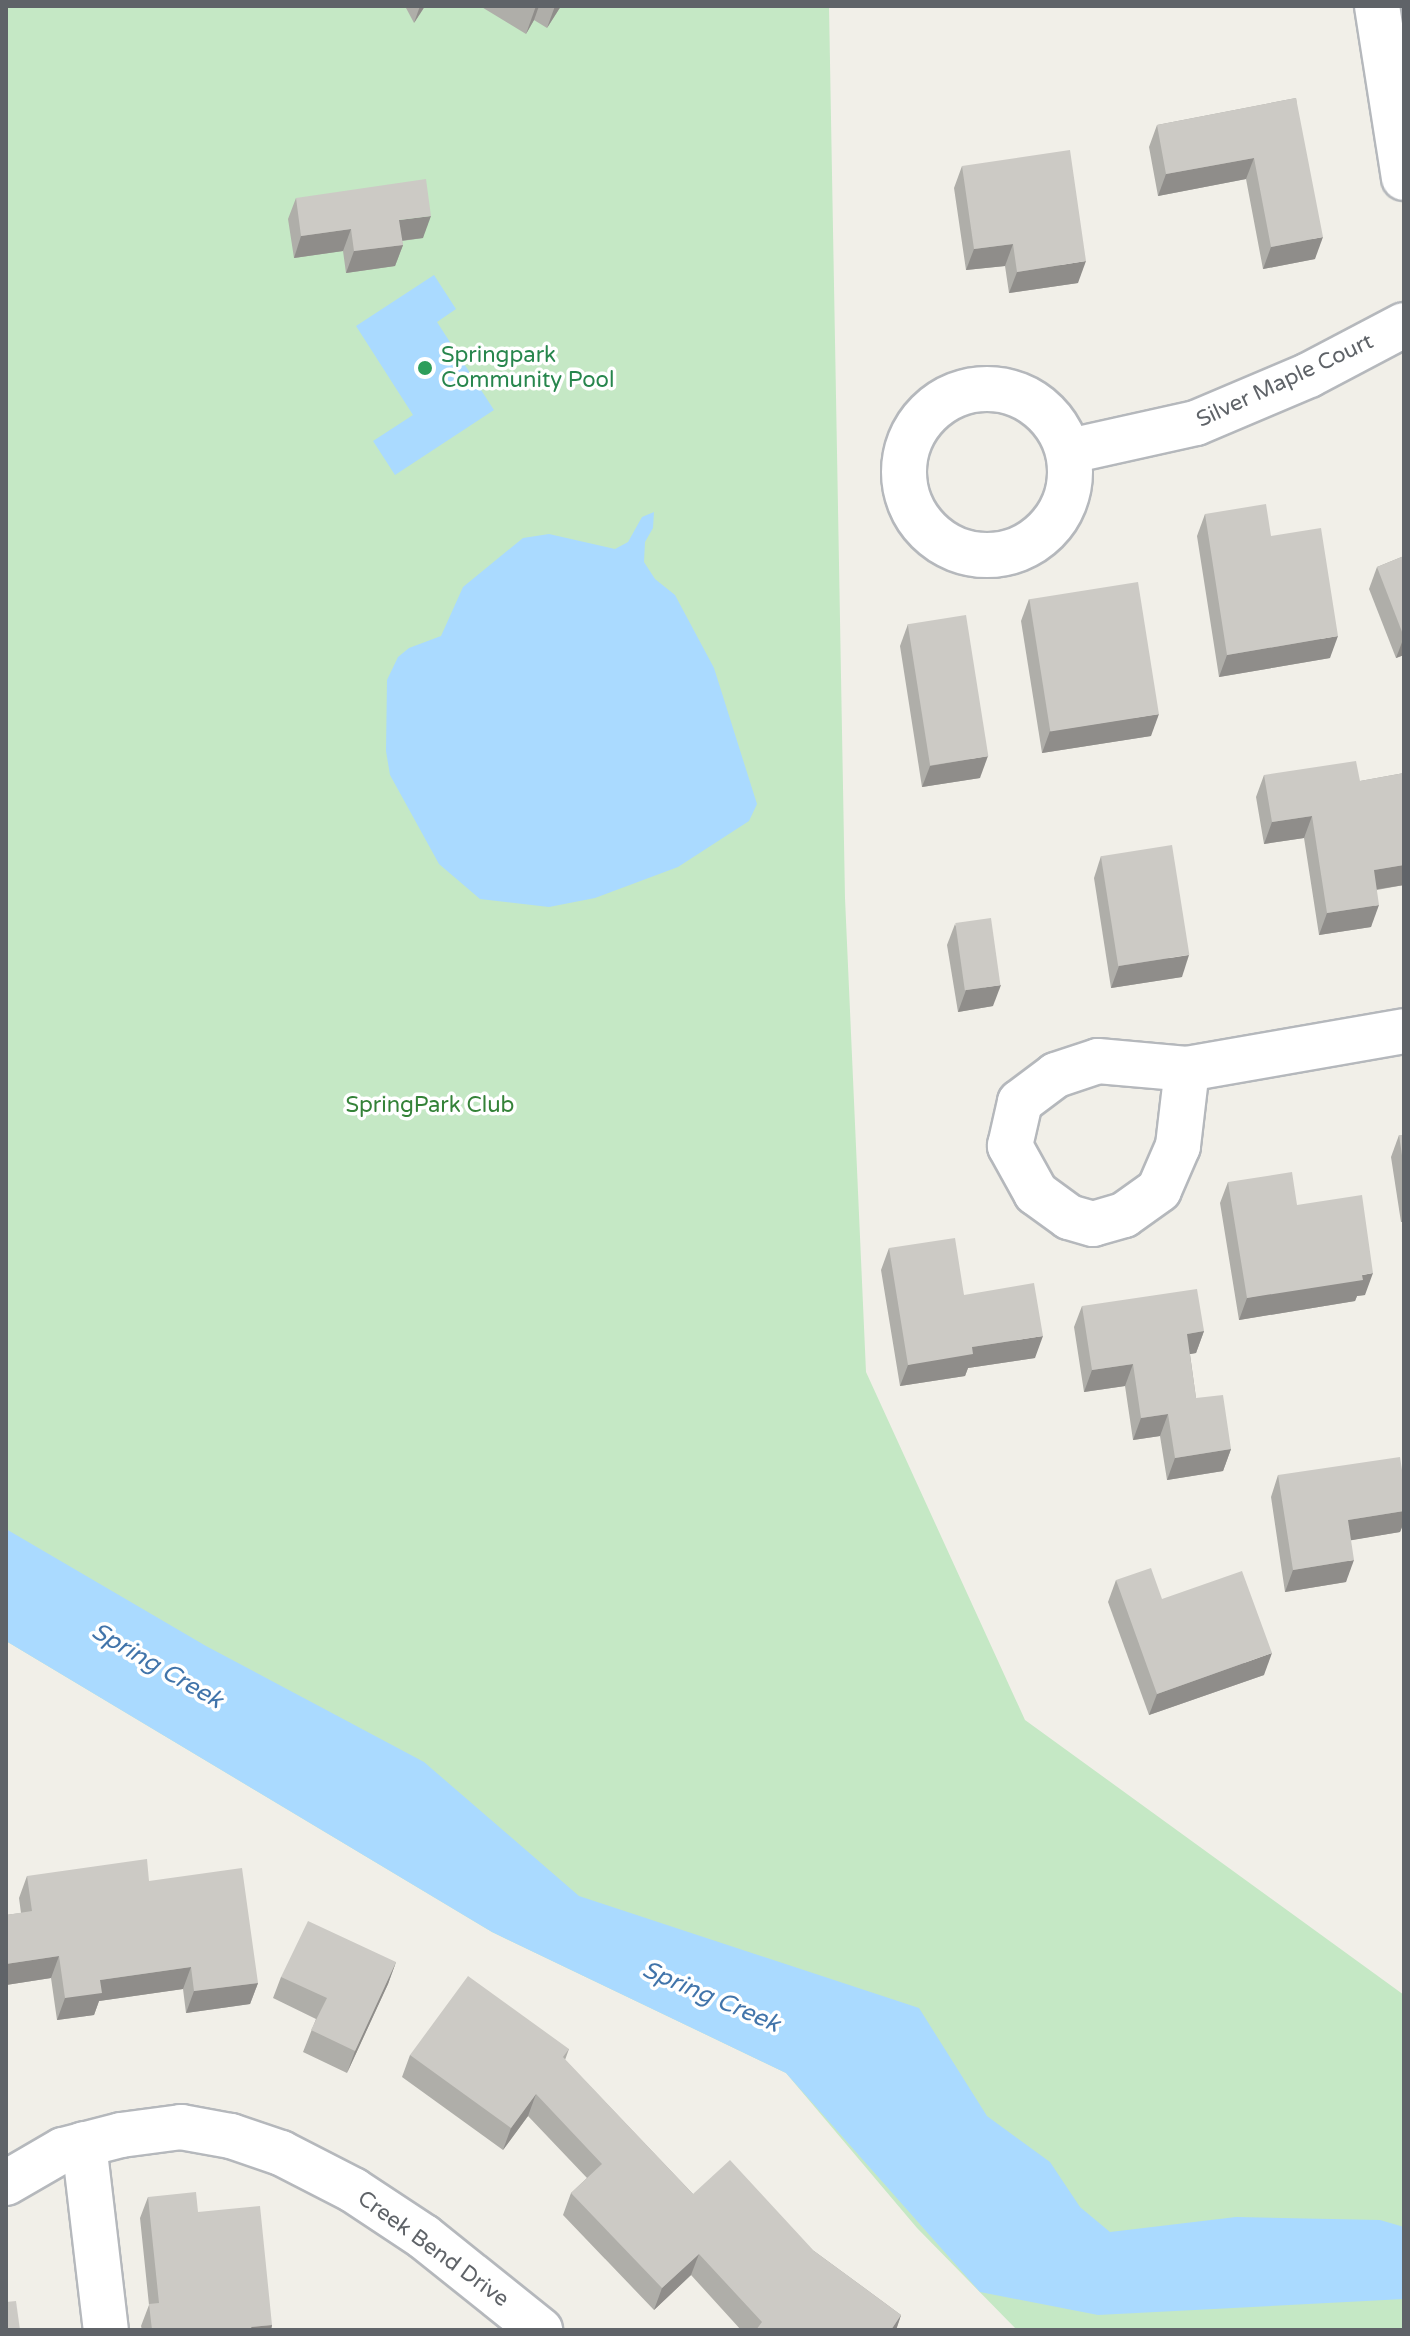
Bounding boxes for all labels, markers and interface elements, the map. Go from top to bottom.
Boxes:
street label: Silver Maple Court [1192,328,1378,434]
place label: Springpark Community Pool [441,342,614,394]
marker: Springpark Community Pool [416,359,434,377]
park label: SpringPark Club [346,1093,514,1119]
water label: Spring Creek [86,1617,228,1715]
water label: Spring Creek [638,1955,784,2039]
street label: Creek Bend Drive [352,2185,514,2313]

